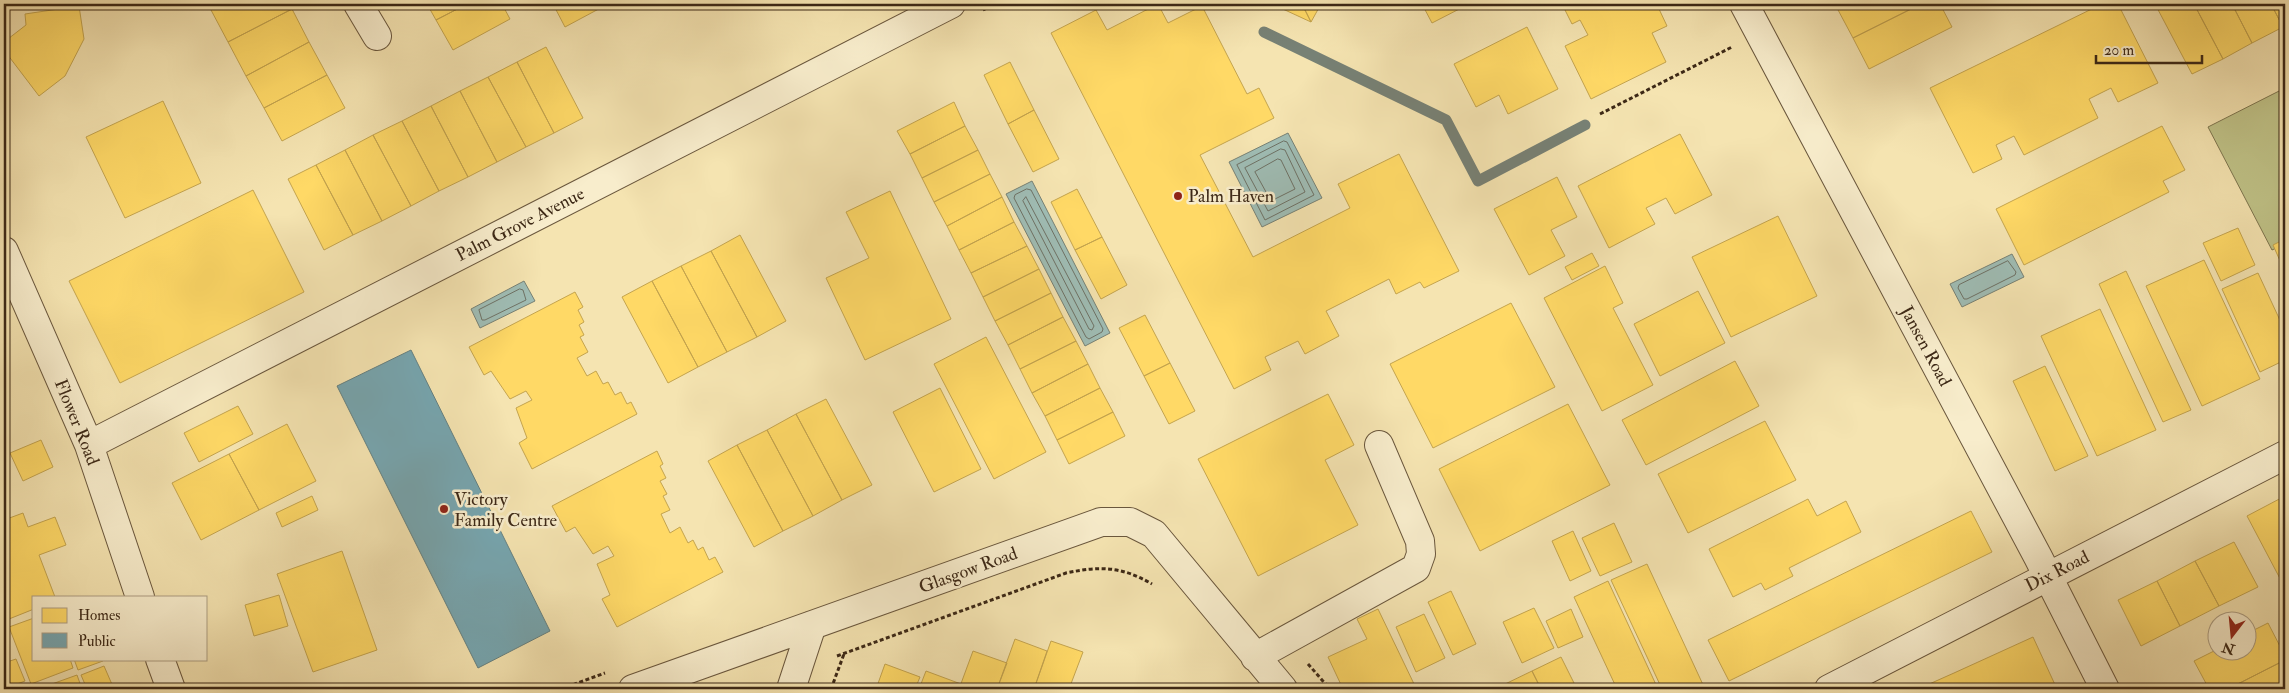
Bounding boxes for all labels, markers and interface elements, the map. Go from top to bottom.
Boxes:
scale bar [2096,32,2203,64]
text: 20 m [2104,41,2134,60]
street label: Palm Grove Avenue [452,182,589,267]
place label: Palm Haven [1188,185,1274,208]
marker: Palm Haven [1172,190,1184,202]
street label: Jansen Road [1894,301,1956,391]
street label: Flower Road [49,376,104,469]
place label: Victory Family Centre [454,488,558,532]
marker: Victory Family Centre [438,503,450,515]
street label: Glasgow Road [916,542,1021,599]
street label: Dix Road [2021,546,2093,597]
legend [32,596,208,660]
text: Homes [78,606,120,625]
north arrow [2206,610,2256,660]
text: Public [78,632,116,651]
text: N [2220,638,2238,658]

